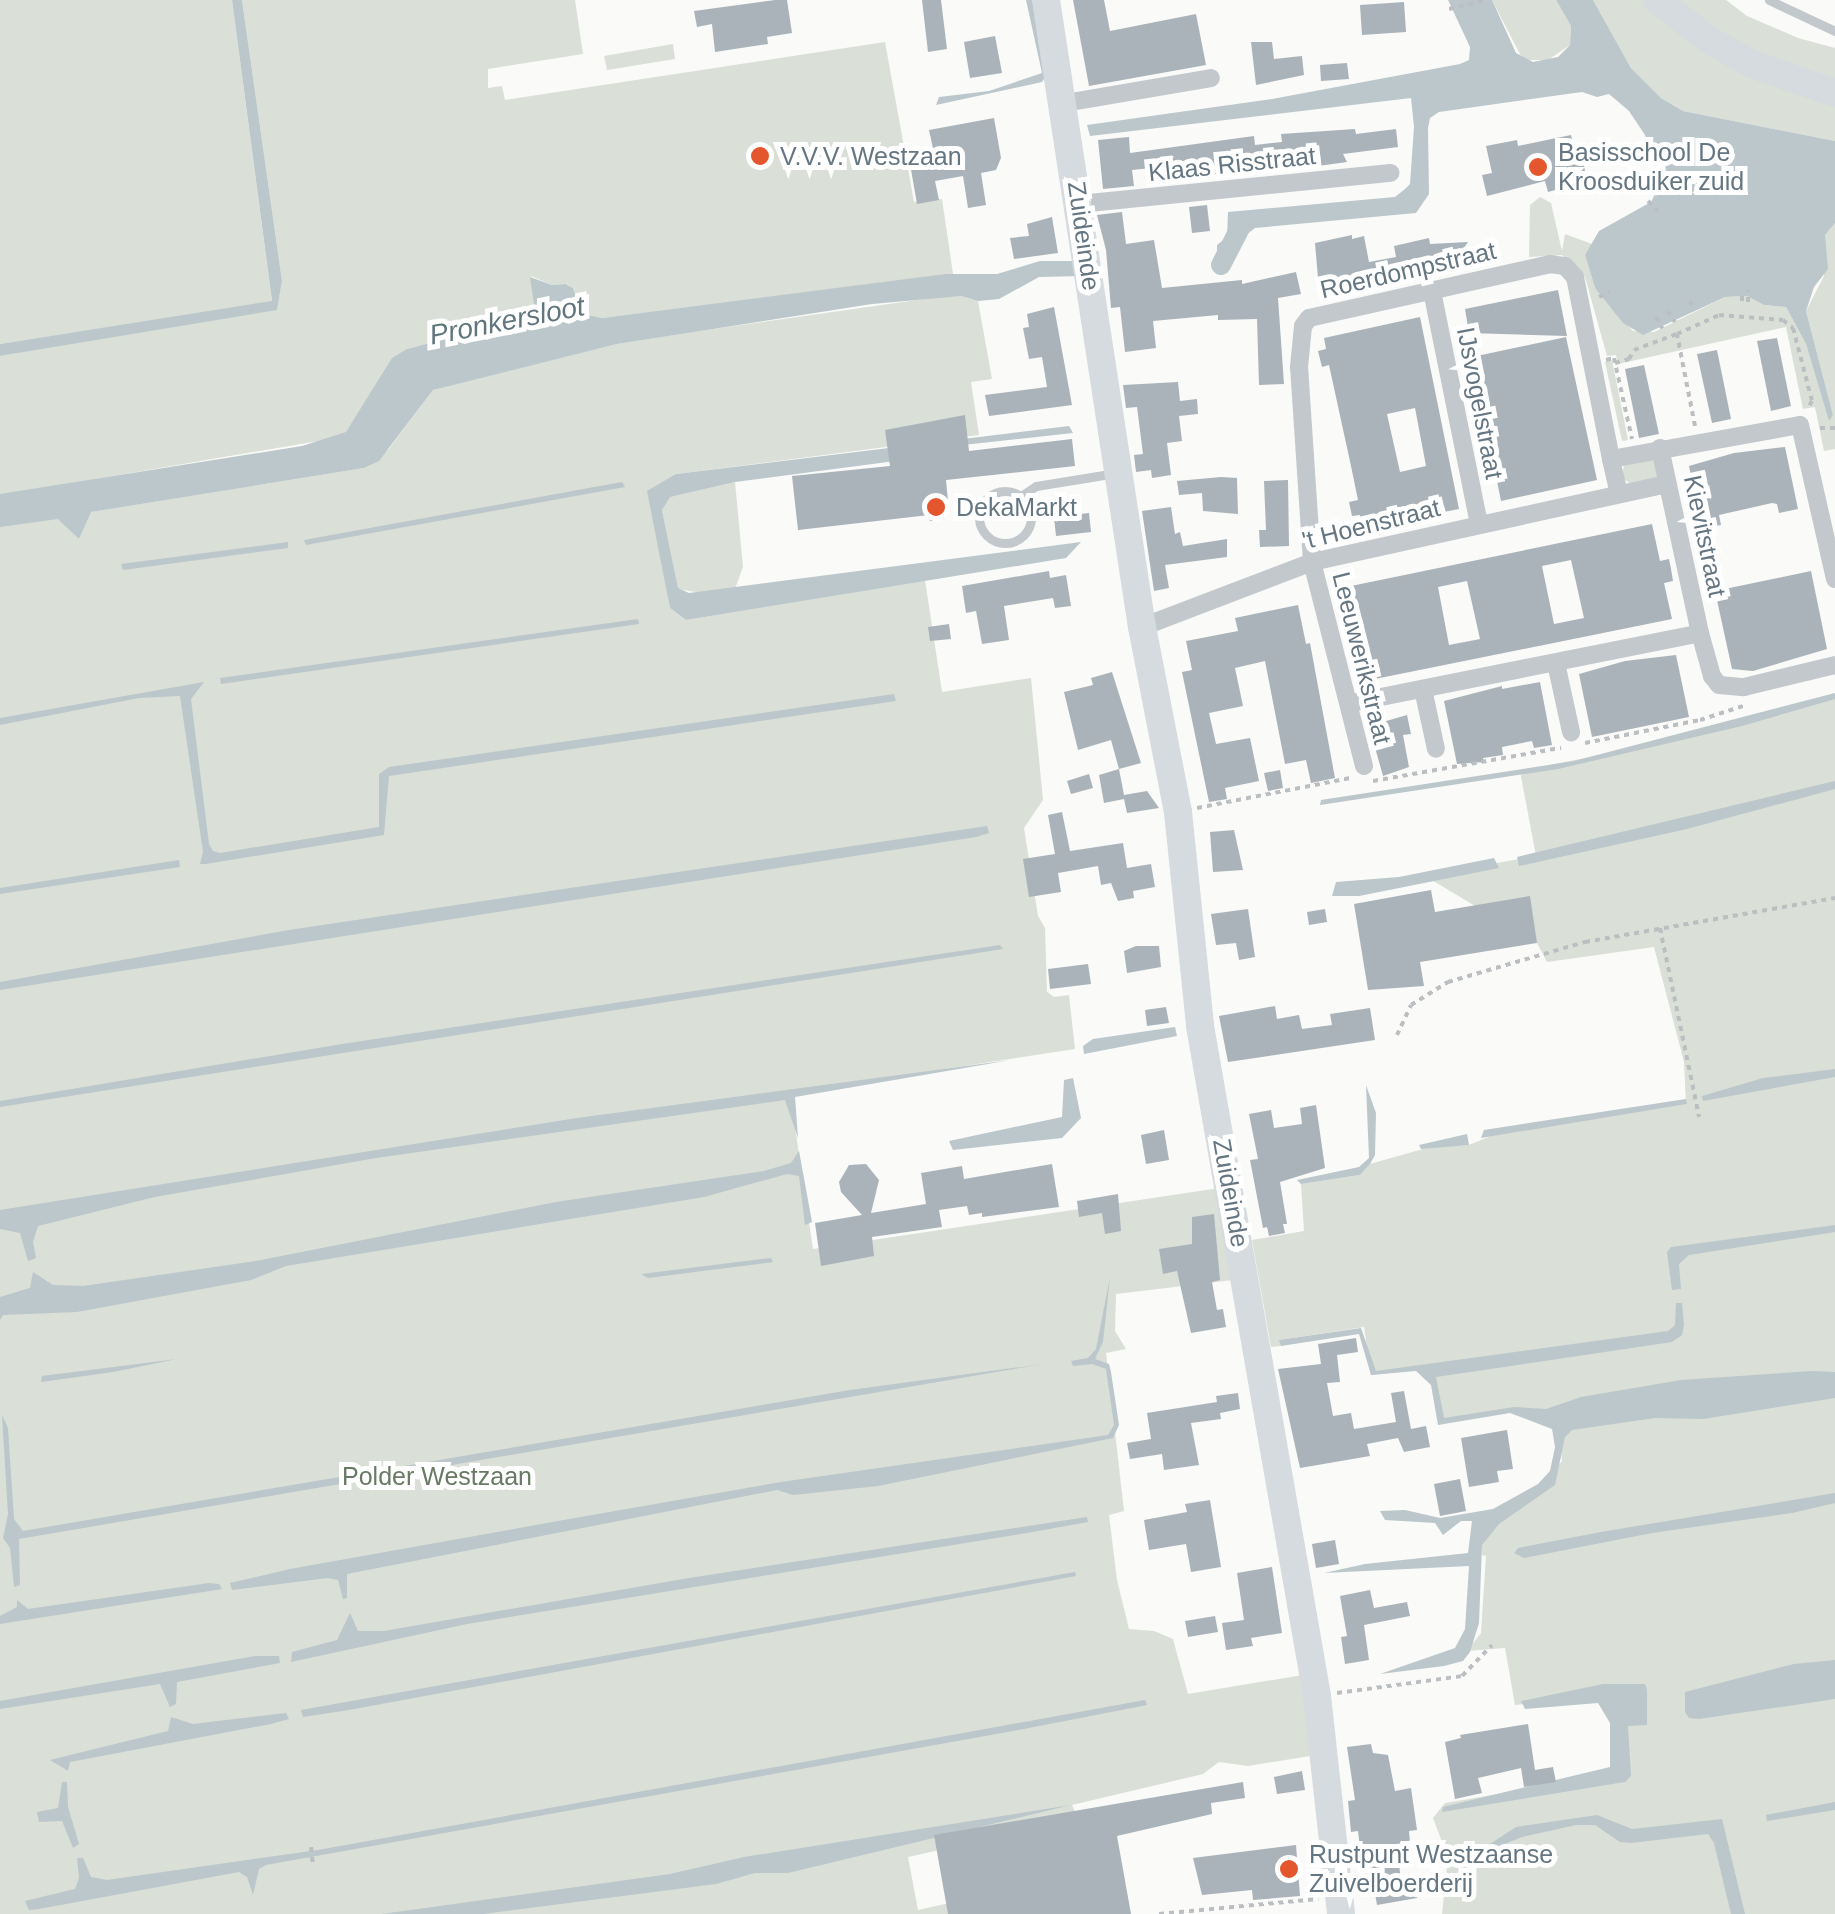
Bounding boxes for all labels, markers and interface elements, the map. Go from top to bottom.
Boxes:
place label: Basisschool De Kroosduiker zuid [1558,138,1744,197]
street label: Klaas Risstraat [1147,140,1317,188]
place label: V.V.V. Westzaan [780,141,962,171]
marker: V.V.V. Westzaan [749,145,771,167]
marker: Basisschool De Kroosduiker zuid [1527,156,1549,178]
street label: Zuideinde [1062,180,1106,292]
street label: Roerdompstraat [1317,235,1499,305]
water label: Pronkersloot [427,290,587,352]
street label: IJsvogelstraat [1451,324,1509,482]
street label: Kievitstraat [1677,472,1733,600]
place label: DekaMarkt [956,492,1077,522]
street label: 't Hoenstraat [1299,492,1443,556]
marker: DekaMarkt [925,496,947,518]
street label: Leeuwerikstraat [1326,569,1398,747]
street label: Zuideinde [1207,1136,1255,1250]
park label: Polder Westzaan [342,1461,532,1491]
place label: Rustpunt Westzaanse Zuivelboerderij [1309,1840,1553,1899]
marker: Rustpunt Westzaanse Zuivelboerderij [1278,1858,1300,1880]

